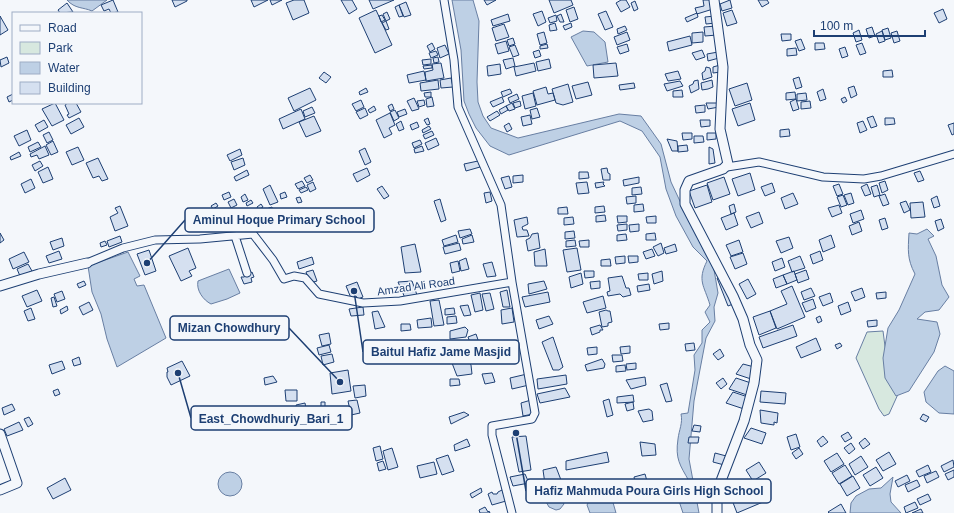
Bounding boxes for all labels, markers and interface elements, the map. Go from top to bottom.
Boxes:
legend [12,12,142,104]
scale bar [814,12,925,38]
text: 100 m [820,19,853,33]
text: Road [48,21,77,35]
text: Park [48,41,74,55]
text: Water [48,61,80,75]
text: Building [48,81,91,95]
callout: Aminul Hoque Primary School [185,208,374,232]
text: Aminul Hoque Primary School [193,213,365,227]
street label: Amzad Ali Road [376,275,456,297]
callout: Mizan Chowdhury [170,316,289,340]
text: Mizan Chowdhury [178,321,281,335]
callout: Baitul Hafiz Jame Masjid [363,340,519,364]
text: Baitul Hafiz Jame Masjid [371,345,511,359]
callout: East_Chowdhuriy_Bari_1 [191,406,352,430]
text: East_Chowdhuriy_Bari_1 [199,412,344,426]
callout: Hafiz Mahmuda Poura Girls High School [526,479,771,503]
text: Hafiz Mahmuda Poura Girls High School [534,484,764,498]

